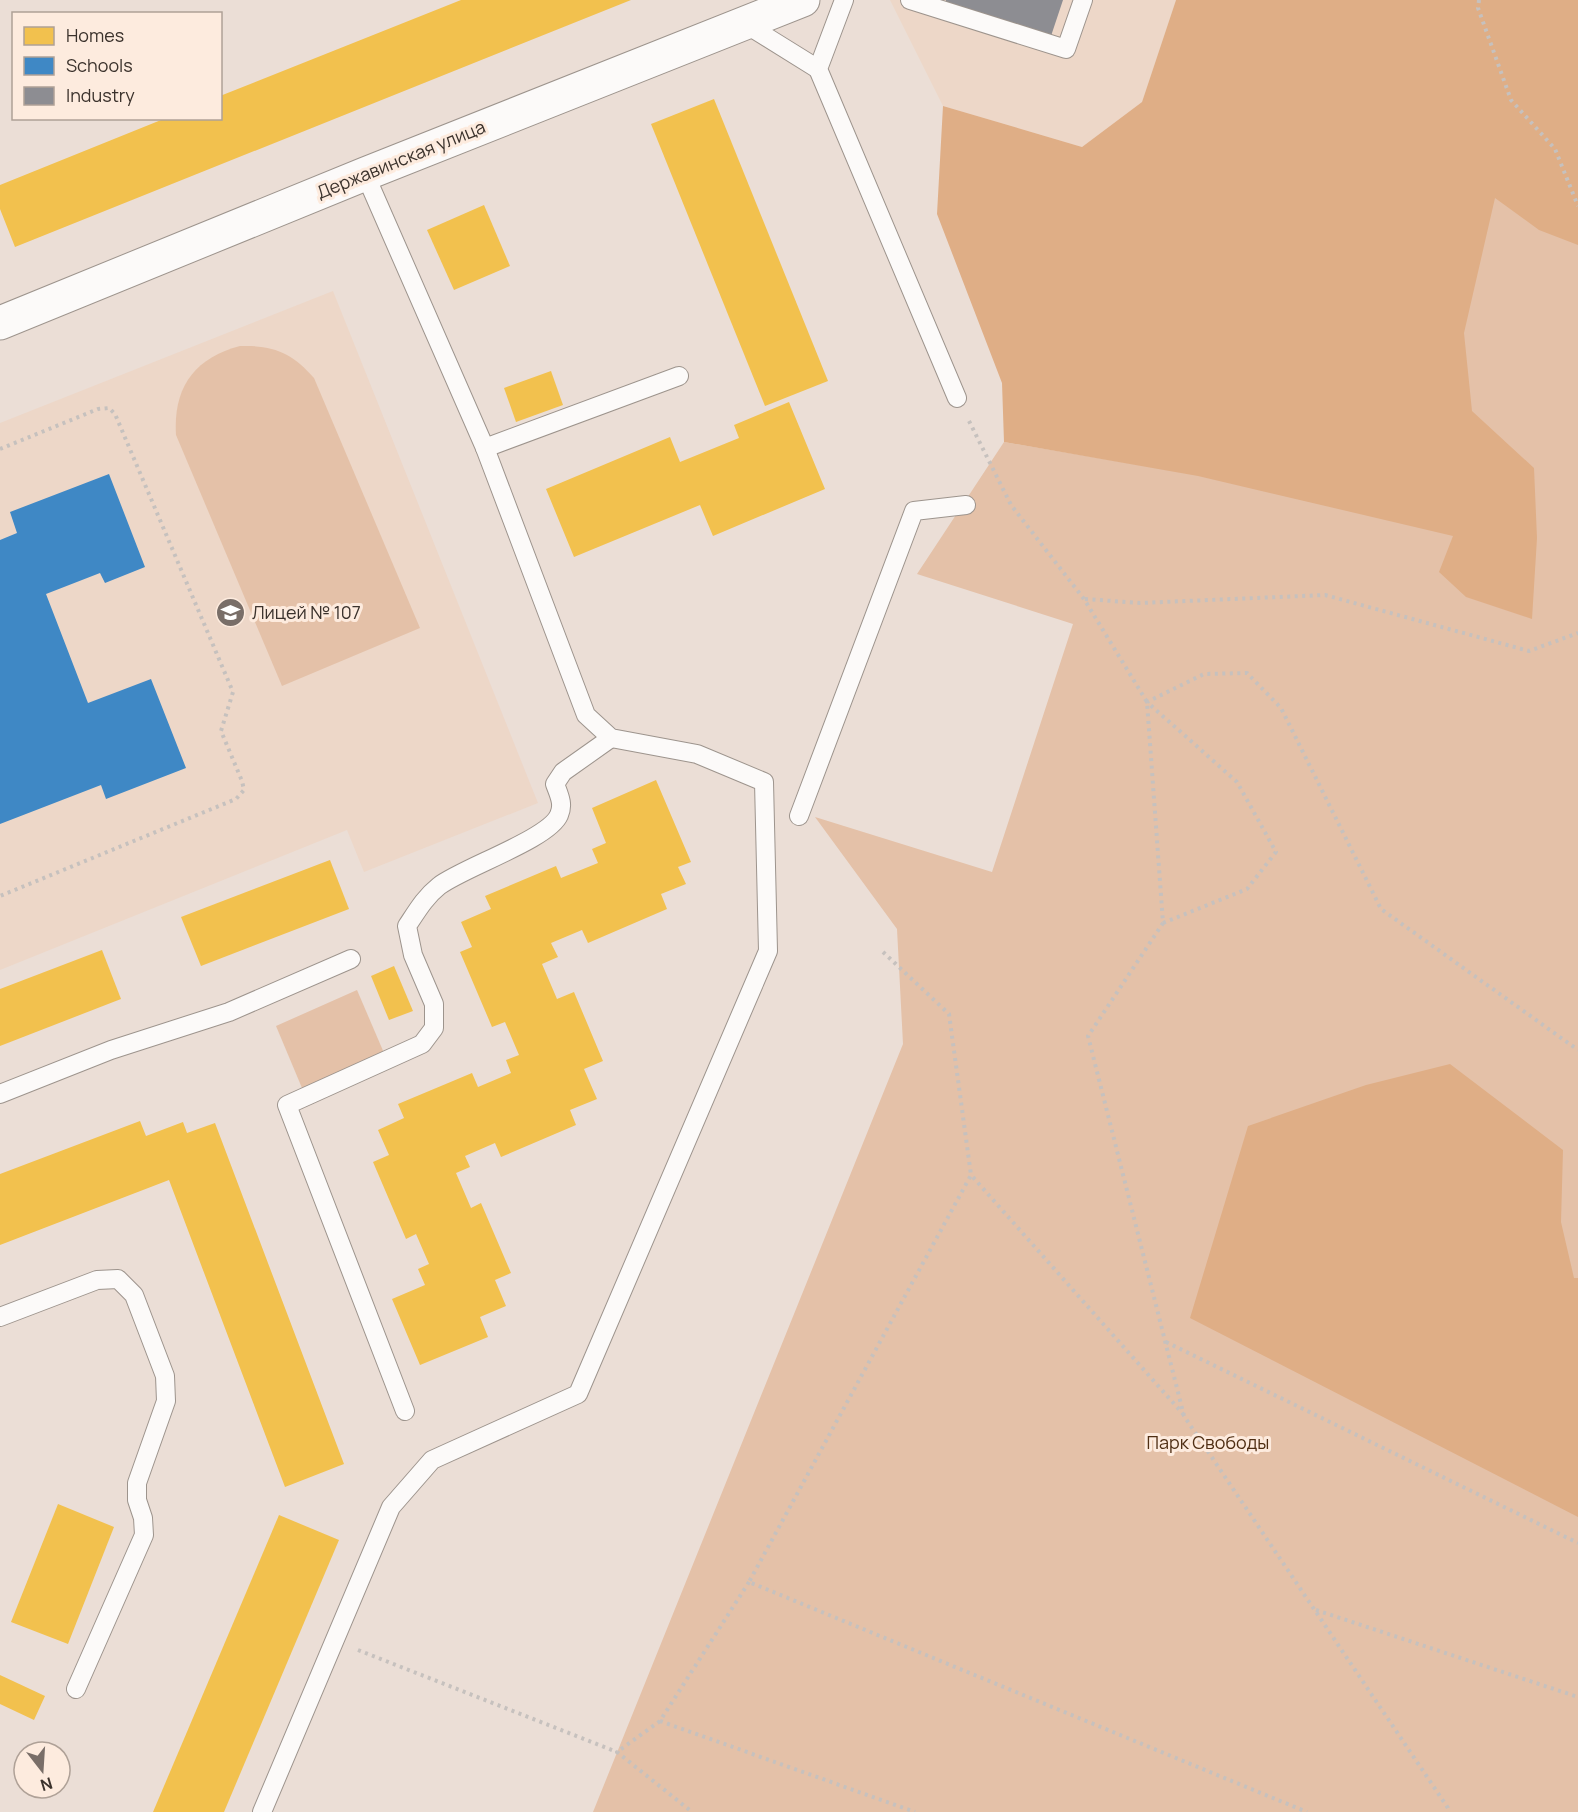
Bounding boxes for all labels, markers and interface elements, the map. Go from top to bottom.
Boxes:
legend [12,12,222,120]
text: Homes [66,23,124,47]
text: Schools [66,53,133,77]
text: Industry [66,83,135,107]
street label: Державинская улица [313,114,489,204]
school or university icon: Лицей № 107 [215,597,247,629]
place label: Лицей № 107 [252,600,361,624]
park label: Парк Свободы [1147,1430,1269,1454]
north arrow [12,1740,72,1800]
text: N [38,1772,55,1797]

